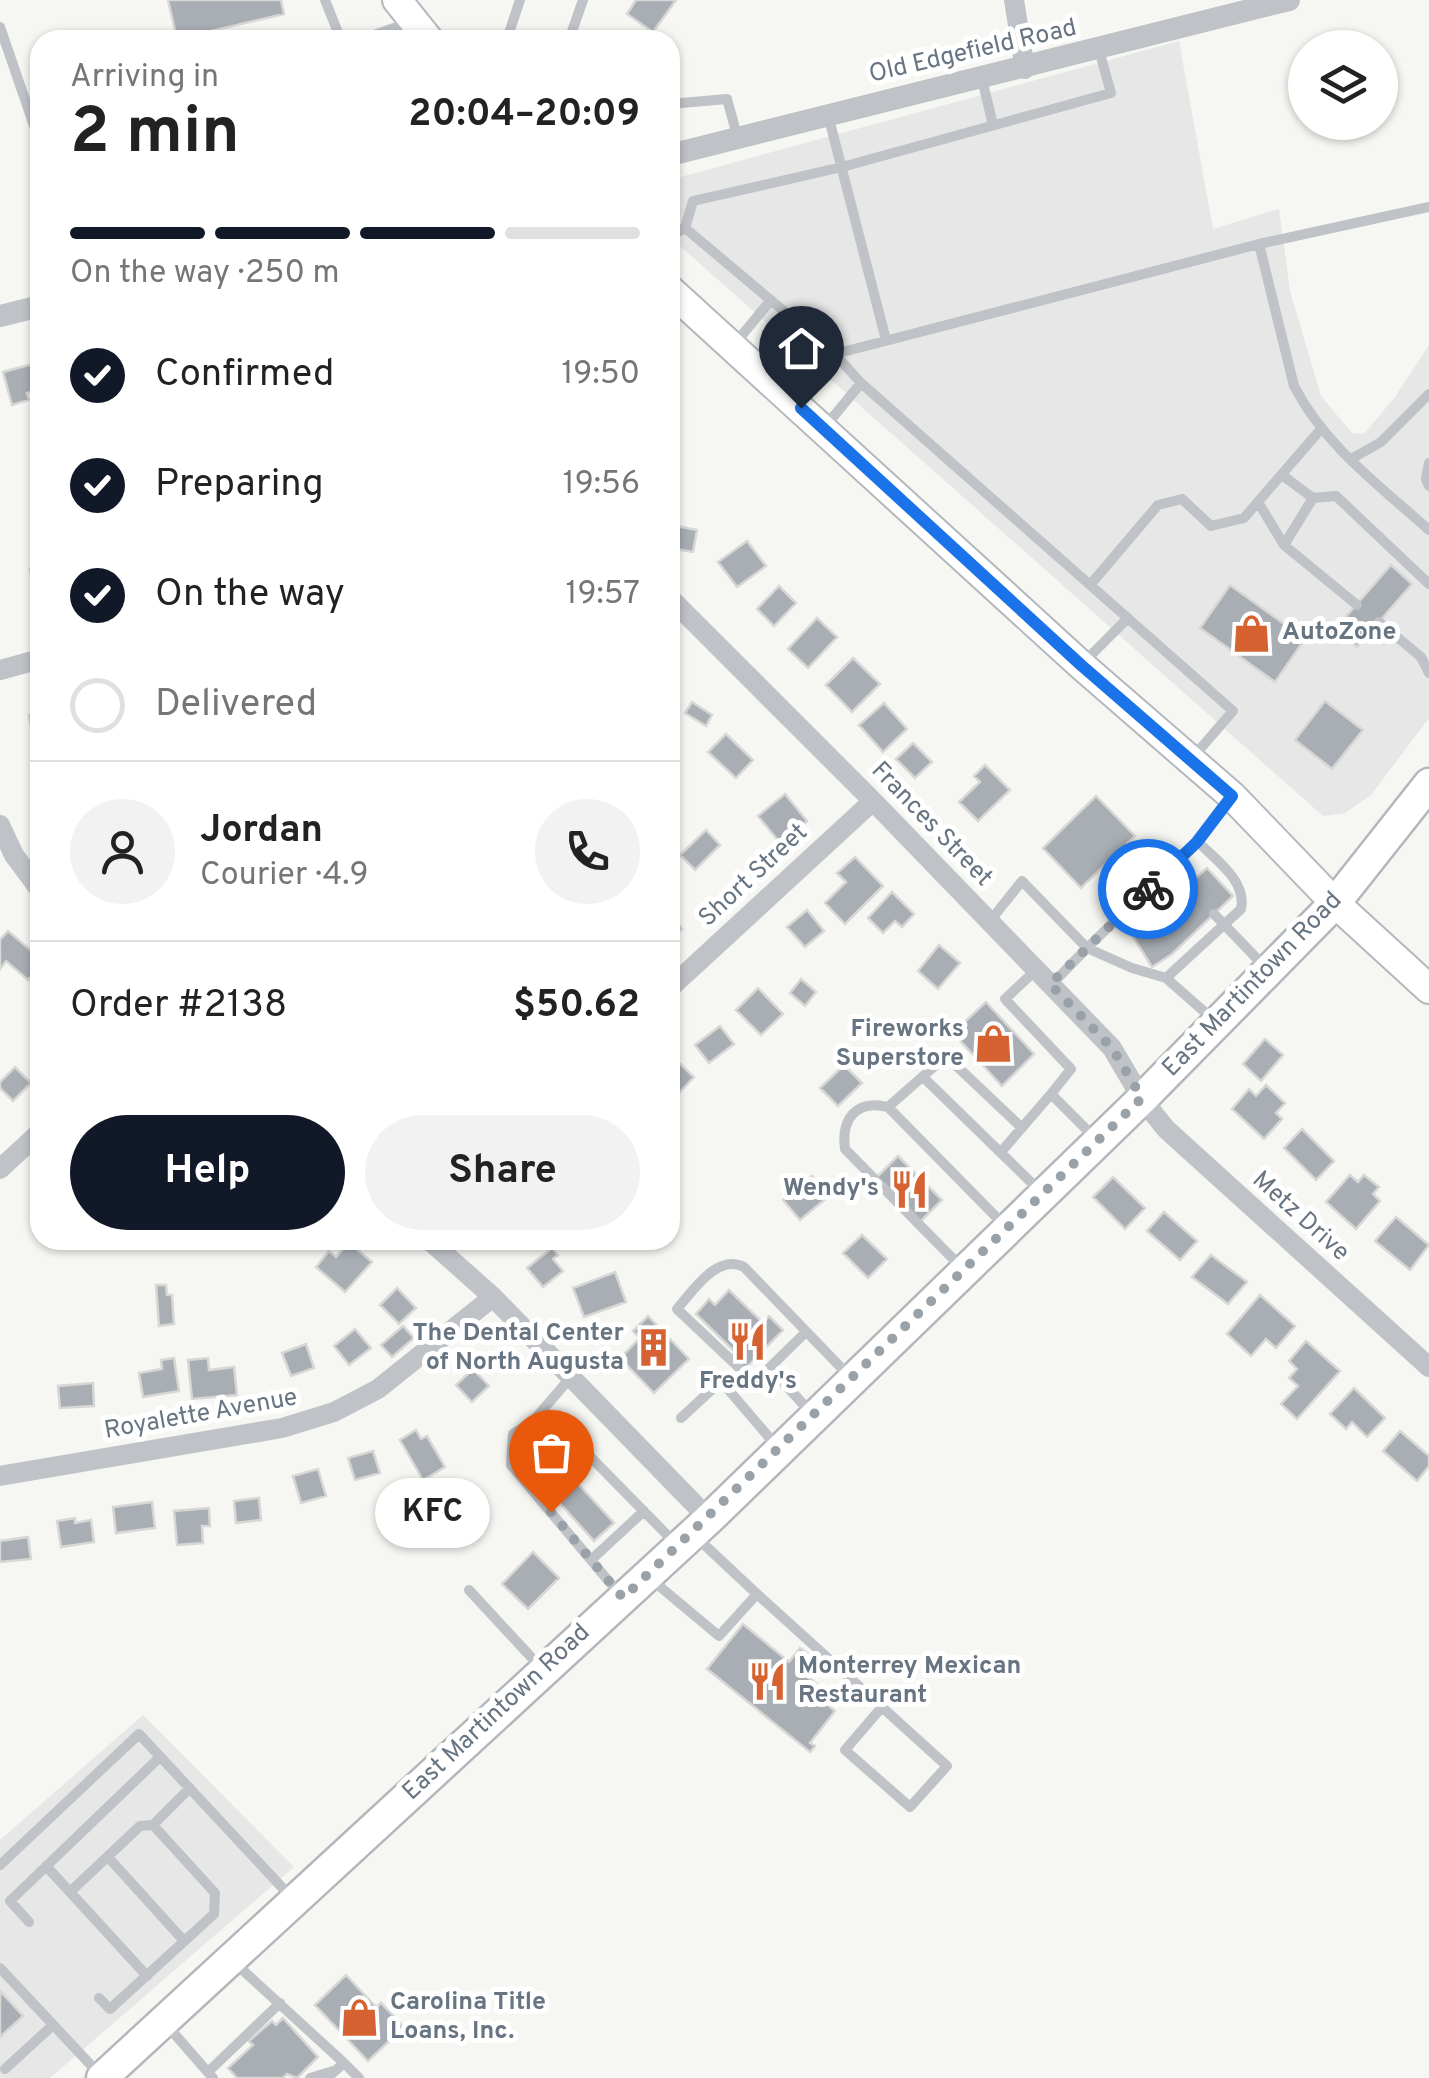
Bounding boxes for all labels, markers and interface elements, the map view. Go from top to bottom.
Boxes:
street label: Old Edgefield Road [866,13,1080,91]
map controls [1288,30,1398,140]
button: layers [1288,30,1398,140]
text: Arriving in [70,58,219,98]
text: 20:04–20:09 [408,91,640,140]
text: 2 min [70,94,240,176]
text: On the way · 250 m [70,254,340,294]
pin [759,306,844,409]
icon: home [774,321,829,376]
icon: check [70,348,125,403]
text: Confirmed [155,351,334,400]
text: 19:50 [561,355,640,395]
icon: check [70,458,125,513]
text: Preparing [155,461,324,510]
text: 19:56 [563,465,640,505]
icon: check [70,568,125,623]
text: On the way [155,571,345,620]
text: 19:57 [566,575,640,615]
shop icon: AutoZone [1231,612,1273,654]
place label: AutoZone [1282,617,1396,649]
text: Delivered [155,681,317,730]
street label: Frances Street [863,756,999,894]
button: person [70,799,175,904]
button: phone [535,799,640,904]
text: Jordan [200,807,323,856]
street label: Short Street [693,817,815,935]
courier [1098,839,1198,939]
text: Courier · 4.9 [200,856,369,896]
icon: bike [1121,862,1176,917]
street label: East Martintown Road [1156,886,1350,1084]
text: Order #2138 [70,982,287,1031]
text: $50.62 [513,982,640,1031]
place label: Fireworks Superstore [836,1014,964,1075]
shop icon: Fireworks Superstore [973,1023,1015,1065]
button: Help [70,1115,345,1230]
button: Share [365,1115,640,1230]
street label: Metz Drive [1245,1165,1355,1269]
restaurant icon: Wendy's [888,1168,930,1210]
place label: Wendy's [783,1173,879,1205]
place label: The Dental Center of North Augusta [412,1318,625,1379]
restaurant icon: Freddy's [727,1320,769,1362]
building icon: The Dental Center of North Augusta [633,1327,675,1369]
place label: Freddy's [699,1366,797,1398]
street label: Royalette Avenue [102,1382,300,1448]
pin [509,1410,594,1513]
icon: bag [524,1425,579,1480]
callout: KFC [376,1477,491,1547]
text: KFC [402,1493,463,1533]
street label: East Martintown Road [396,1618,598,1808]
place label: Monterrey Mexican Restaurant [798,1651,1021,1712]
restaurant icon: Monterrey Mexican Restaurant [747,1660,789,1702]
place label: Carolina Title Loans, Inc. [390,1987,546,2048]
shop icon: Carolina Title Loans, Inc. [339,1996,381,2038]

